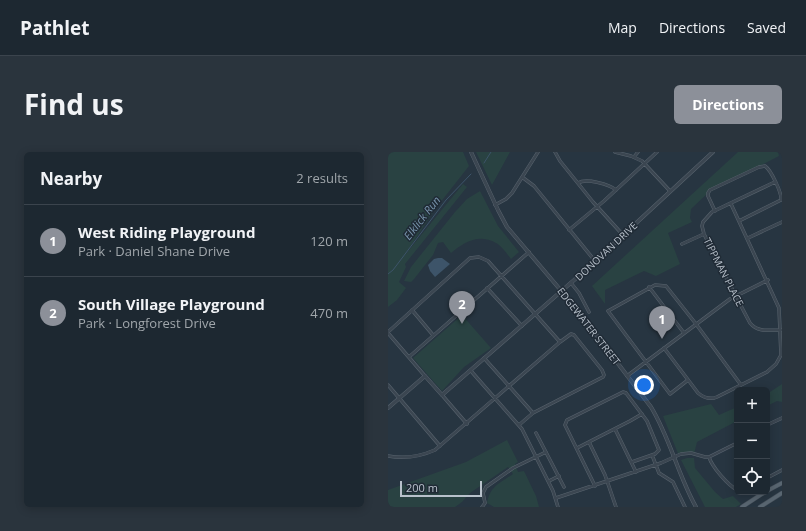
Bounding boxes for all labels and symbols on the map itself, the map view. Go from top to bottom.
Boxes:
water label: Elklick Run [400,193,443,243]
street label: DONOVAN DRIVE [572,218,640,284]
street label: TIPPMAN PLACE [701,235,747,309]
street label: EDGEWATER STREET [554,284,624,368]
pin: 2 [449,291,475,324]
pin: 1 [649,306,675,339]
your location [634,375,654,395]
scale bar [400,479,482,498]

